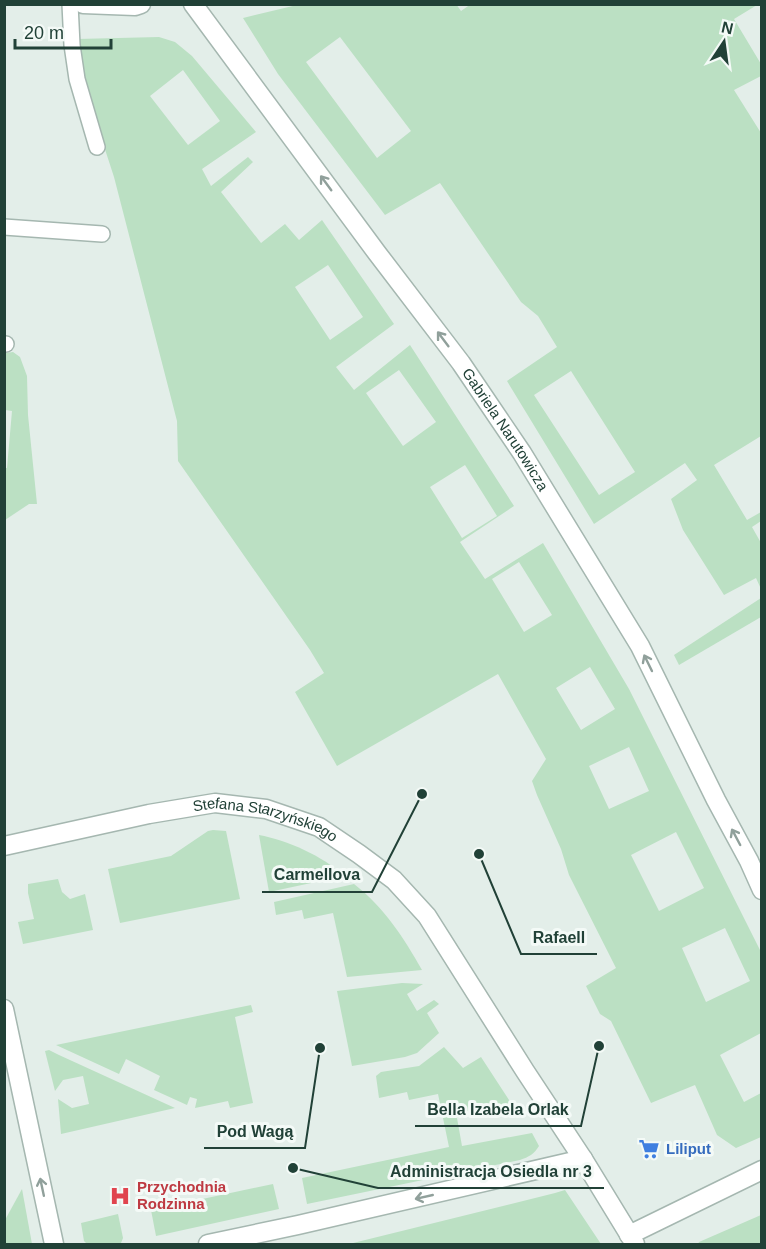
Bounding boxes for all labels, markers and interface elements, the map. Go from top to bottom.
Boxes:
scale bar [15,12,111,50]
north arrow [694,12,754,72]
text: N [720,18,735,37]
text: 20 m [24,23,64,43]
one-way arrow [320,175,332,191]
one-way arrow [436,331,449,347]
street label: Gabriela Narutowicza [459,365,552,494]
one-way arrow [642,655,654,672]
street label: Stefana Starzyńskiego [191,794,341,845]
one-way arrow [730,829,742,846]
callout: Carmellova [262,858,372,892]
text: Carmellova [274,866,360,883]
callout: Rafaell [521,920,597,954]
text: Rafaell [533,929,585,946]
callout: Bella Izabela Orlak [415,1092,581,1126]
text: Bella Izabela Orlak [427,1101,569,1118]
callout: Pod Wagą [204,1114,305,1148]
text: Pod Wagą [217,1123,293,1140]
supermarket icon: Liliput [637,1137,661,1161]
place label: Liliput [666,1140,711,1157]
callout: Administracja Osiedla nr 3 [378,1154,604,1188]
text: Administracja Osiedla nr 3 [390,1163,592,1180]
one-way arrow [36,1178,47,1198]
place label: Przychodnia Rodzinna [137,1178,227,1212]
hospital icon: Przychodnia Rodzinna [108,1184,132,1208]
one-way arrow [415,1191,434,1203]

